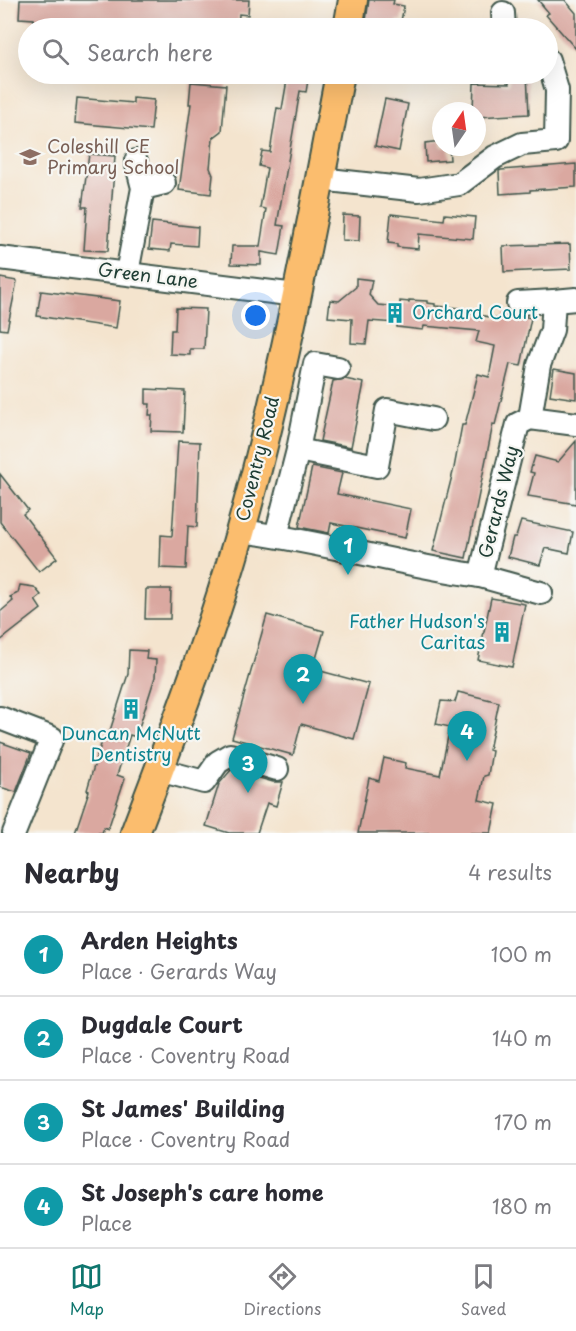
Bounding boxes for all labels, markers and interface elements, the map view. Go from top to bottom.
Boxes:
search box [18,18,558,84]
icon: search [39,35,72,68]
text: Search here [87,35,213,68]
north arrow [432,102,486,156]
place label: Coleshill CE Primary School [47,132,179,180]
school or university icon: Coleshill CE Primary School [18,145,42,169]
street label: Green Lane [96,255,200,294]
place label: Orchard Court [412,298,538,325]
your location [241,301,270,330]
building icon: Orchard Court [383,301,407,325]
street label: Coventry Road [228,393,285,524]
street label: Gerards Way [471,442,525,561]
pin: 1 [328,526,368,575]
place label: Father Hudson's Caritas [349,607,485,655]
building icon: Father Hudson's Caritas [490,620,514,644]
pin: 2 [284,654,322,704]
building icon: Duncan McNutt Dentistry [119,697,143,721]
pin: 4 [448,712,486,761]
place label: Duncan McNutt Dentistry [61,719,201,767]
pin: 3 [228,744,268,793]
text: Nearby [24,853,119,892]
text: 4 results [468,857,552,887]
text: Arden Heights [81,923,238,956]
text: 1 [39,939,48,969]
text: 100 m [491,939,552,969]
text: Place · Gerards Way [81,956,277,986]
text: Dugdale Court [81,1007,243,1040]
text: 2 [36,1023,51,1053]
text: 140 m [492,1023,552,1053]
text: Place · Coventry Road [81,1040,290,1070]
text: St James' Building [81,1091,285,1124]
text: 3 [37,1107,50,1137]
text: 170 m [494,1107,552,1137]
text: Place · Coventry Road [81,1124,290,1154]
text: St Joseph's care home [81,1175,324,1208]
text: 4 [37,1191,50,1221]
text: 180 m [492,1191,552,1221]
text: Place [81,1208,132,1238]
tab: Map [70,1260,104,1320]
tab: Directions [243,1260,321,1320]
tab: Saved [461,1260,506,1320]

